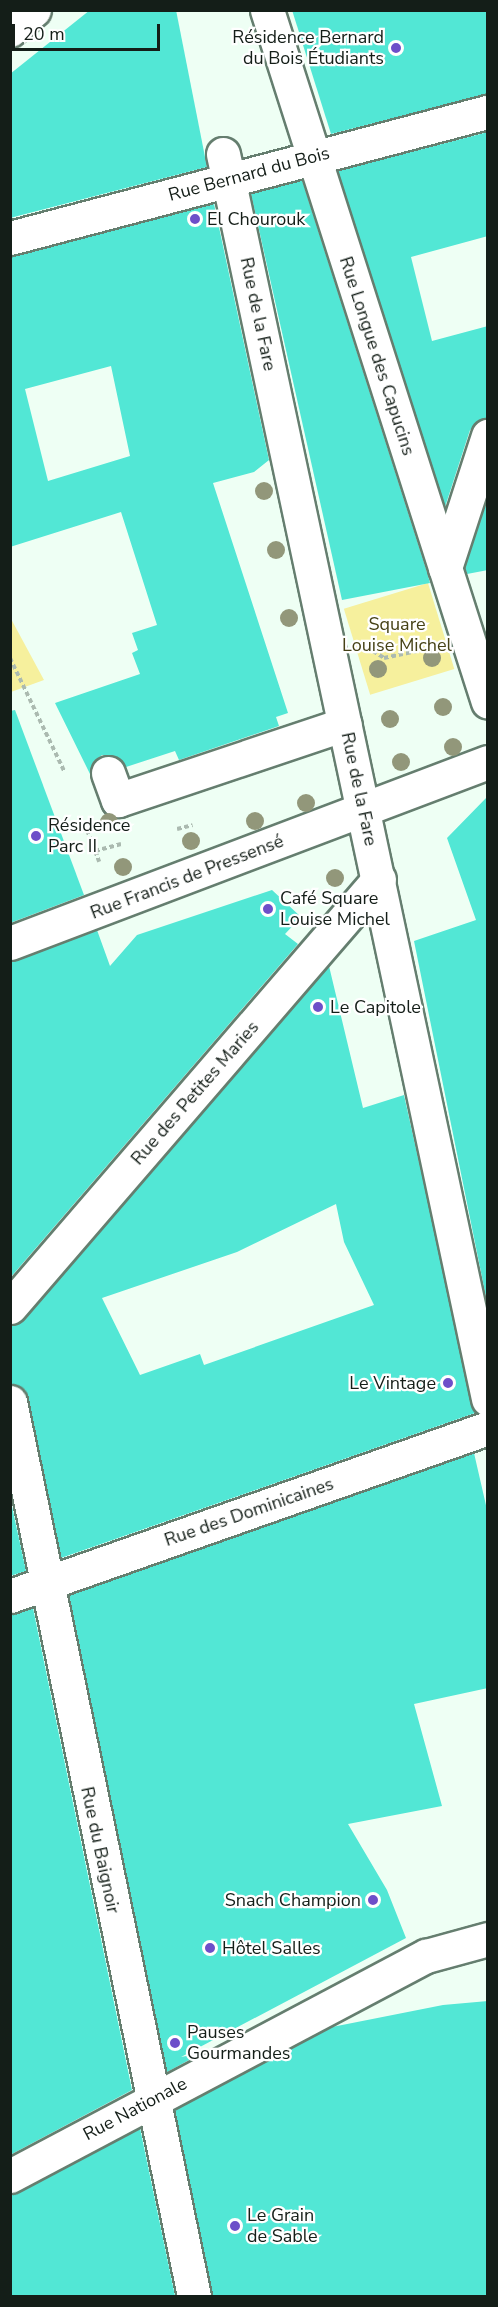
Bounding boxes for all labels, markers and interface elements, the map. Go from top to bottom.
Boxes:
scale bar [15,12,164,50]
text: 20 m [23,22,65,46]
place label: Résidence Bernard du Bois Étudiants [232,27,384,70]
marker: Résidence Bernard du Bois Étudiants [389,41,403,55]
street label: Rue Bernard du Bois [166,142,332,206]
place label: El Chourouk [207,208,305,230]
marker: El Chourouk [188,212,202,226]
street label: Rue Longue des Capucins [335,254,419,458]
street label: Rue de la Fare [235,255,281,373]
park label: Square Louise Michel [342,614,452,656]
street label: Rue de la Fare [336,730,382,848]
place label: Résidence Parc II [48,815,130,858]
marker: Résidence Parc II [29,829,43,843]
street label: Rue Francis de Pressensé [87,830,287,924]
place label: Café Square Louise Michel [280,888,390,930]
marker: Café Square Louise Michel [261,902,275,916]
place label: Le Capitole [330,996,421,1018]
marker: Le Capitole [311,1000,325,1014]
street label: Rue des Petites Maries [127,1017,263,1169]
place label: Le Vintage [349,1372,436,1394]
marker: Le Vintage [441,1376,455,1390]
street label: Rue des Dominicaines [162,1473,336,1551]
street label: Rue du Baignoir [76,1785,124,1915]
place label: Snach Champion [225,1889,361,1911]
marker: Snach Champion [366,1893,380,1907]
place label: Hôtel Salles [222,1937,321,1959]
marker: Hôtel Salles [203,1941,217,1955]
place label: Pauses Gourmandes [187,2022,291,2064]
marker: Pauses Gourmandes [168,2036,182,2050]
street label: Rue Nationale [79,2073,191,2145]
place label: Le Grain de Sable [247,2205,318,2248]
marker: Le Grain de Sable [228,2219,242,2233]

